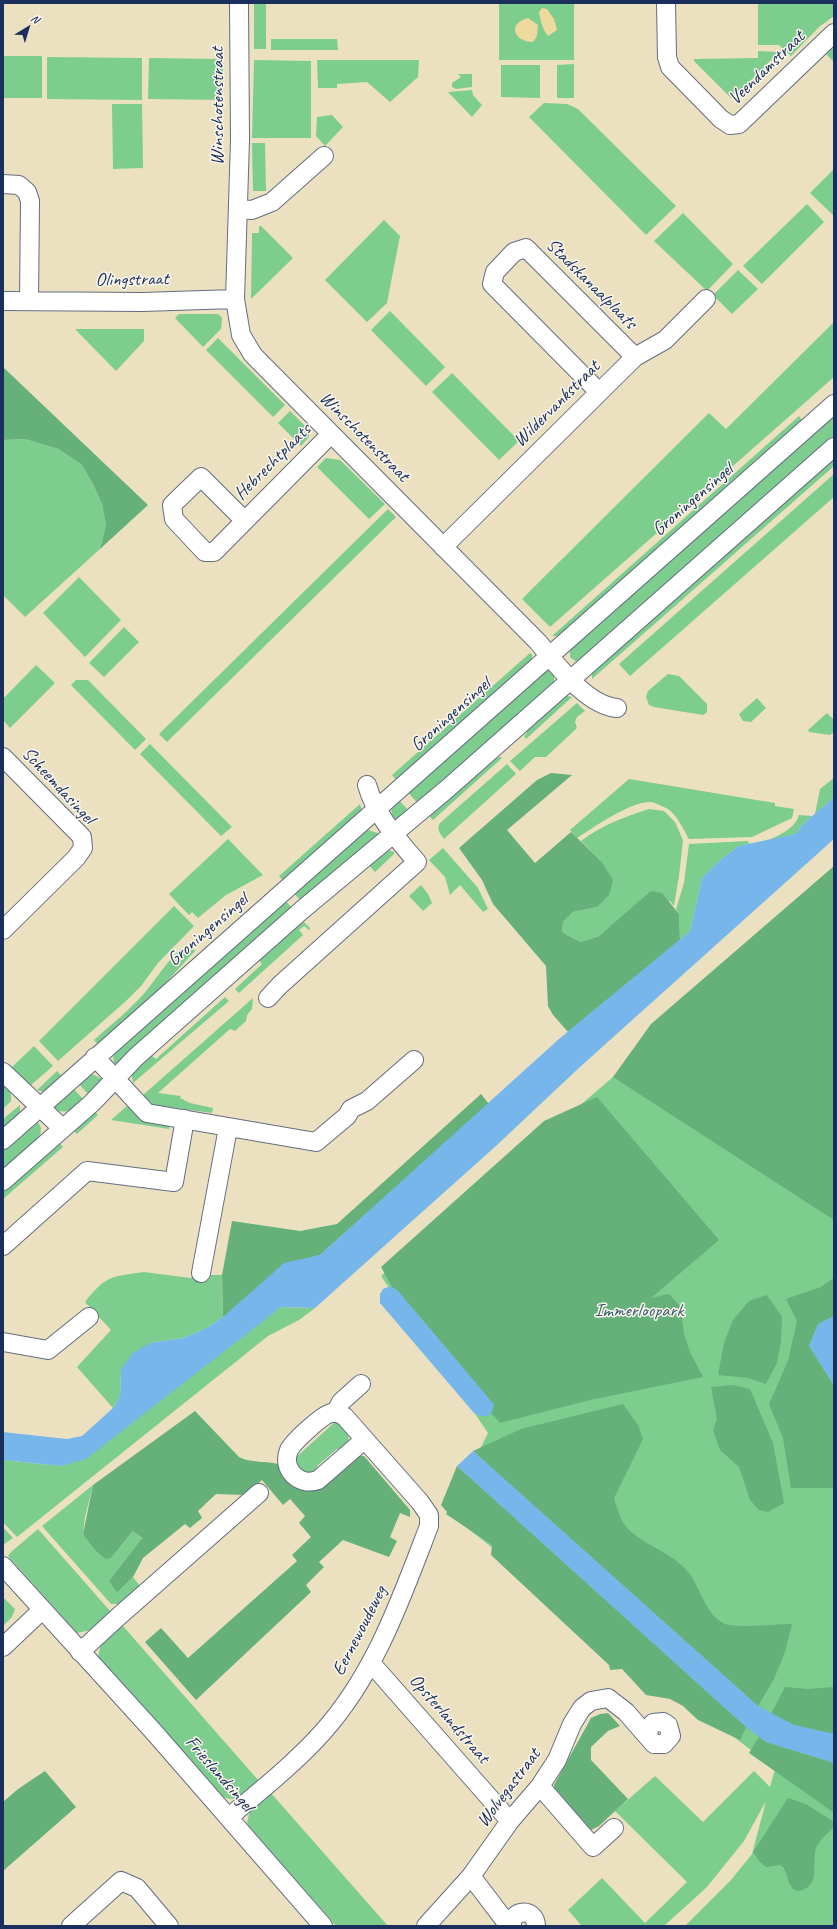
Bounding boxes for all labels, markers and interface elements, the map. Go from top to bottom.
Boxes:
north arrow [8,8,48,48]
text: N [28,11,42,26]
street label: Veendamstraat [724,26,810,110]
street label: Winschotenstraat [207,47,229,165]
street label: Stadskanaalplaats [541,234,641,334]
street label: Olingstraat [95,268,169,292]
street label: Wildervankstraat [509,356,605,452]
street label: Winschotenstraat [314,387,414,487]
street label: Hebrechtplaats [230,419,316,505]
street label: Groningensingel [648,459,738,541]
street label: Groningensingel [406,673,496,757]
street label: Scheemdasingel [17,743,99,829]
street label: Groningensingel [163,889,253,971]
park label: Immerloopark [595,1300,683,1322]
street label: Eernewoudeweg [328,1582,392,1680]
street label: Opsterlandstraat [404,1669,494,1769]
street label: Frieslandsingel [180,1731,258,1817]
street label: Wolvegastraat [472,1744,546,1832]

